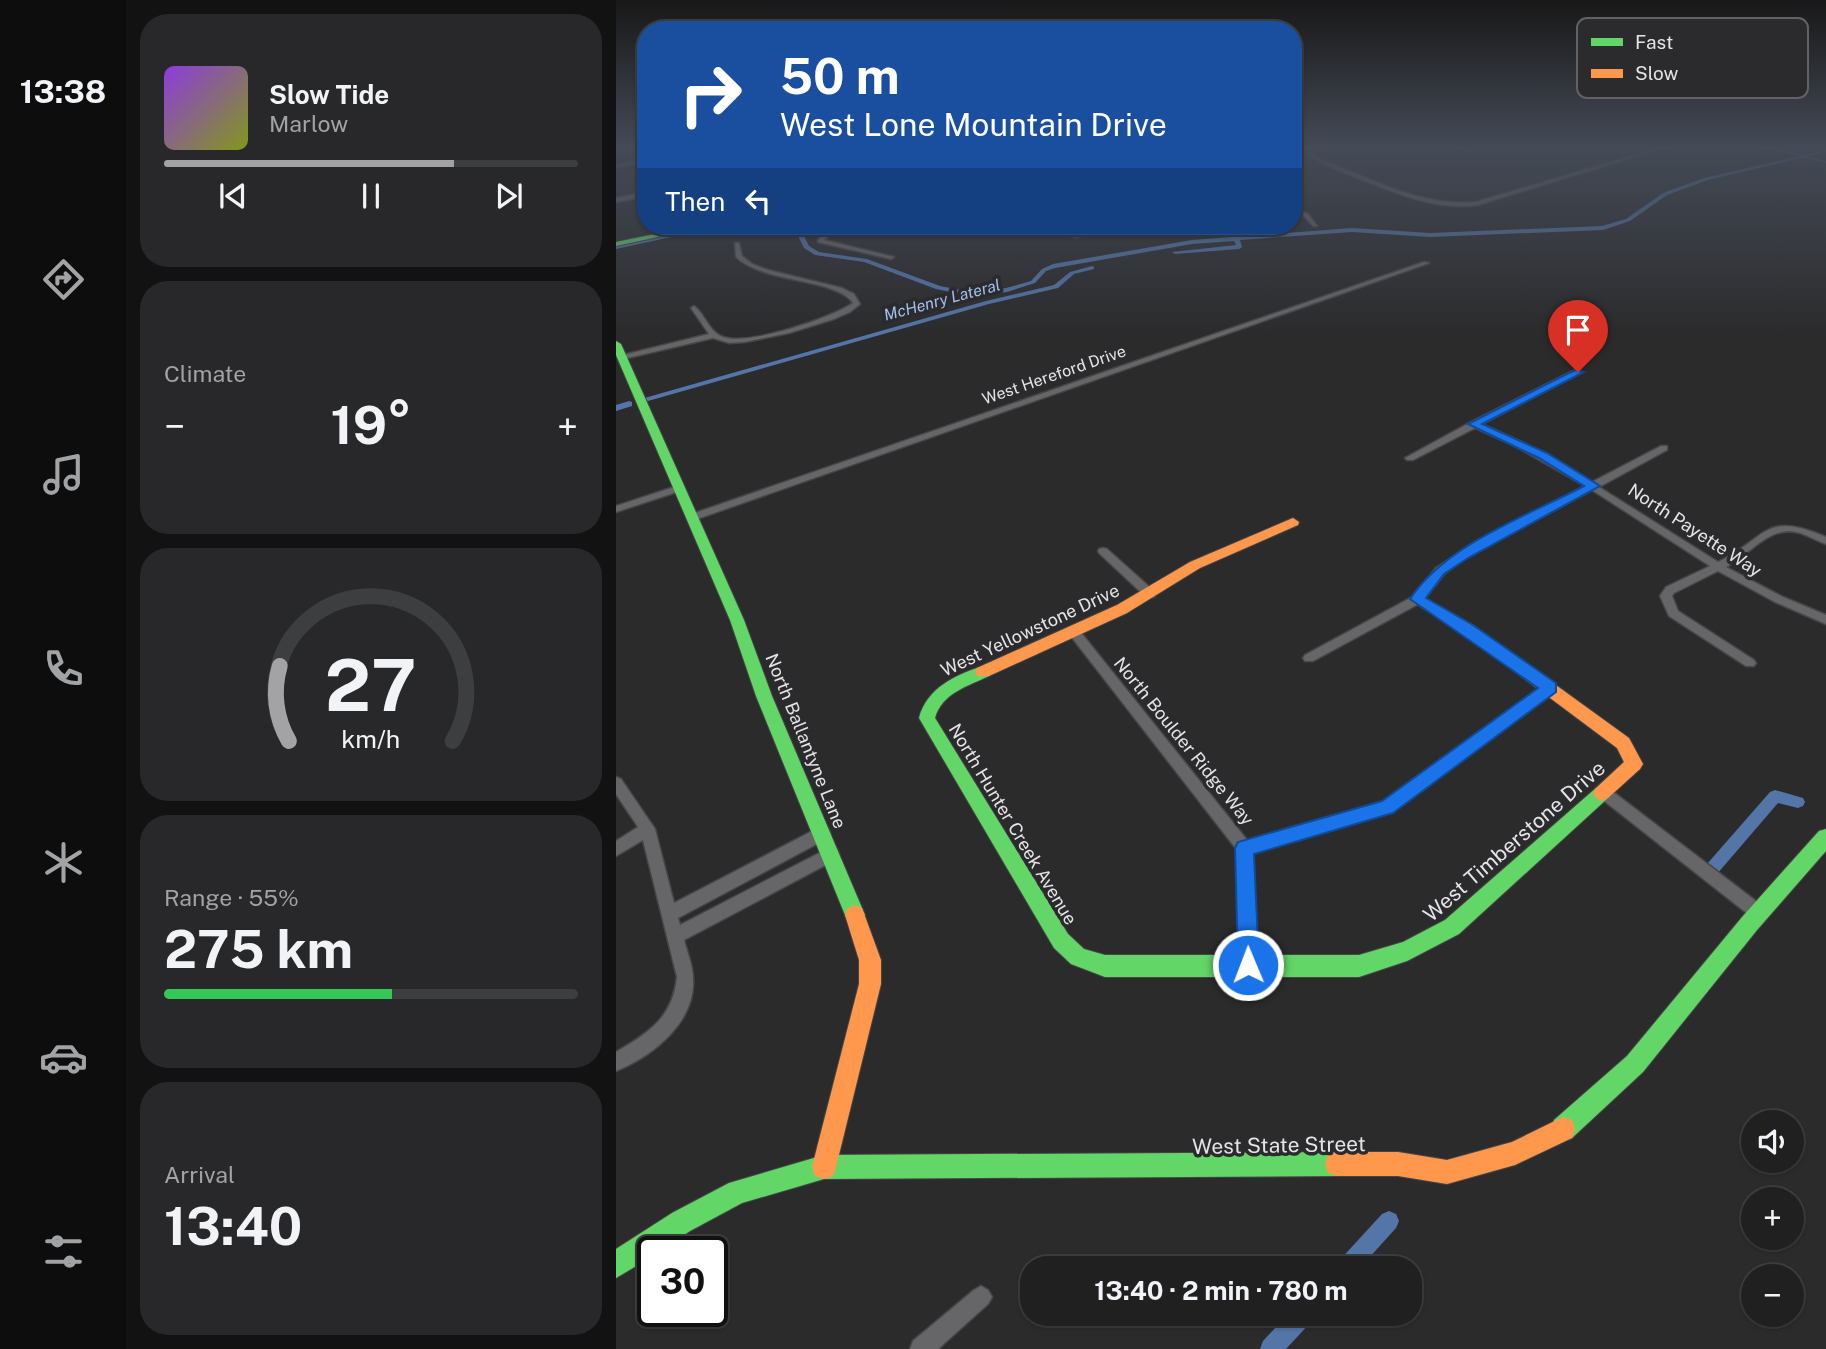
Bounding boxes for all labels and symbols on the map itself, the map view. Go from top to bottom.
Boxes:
legend [1577,18,1808,98]
text: Fast [1635,31,1673,53]
text: Slow [1635,62,1679,84]
water label: McHenry Lateral [882,275,1002,325]
pin [1548,300,1608,372]
street label: West Hereford Drive [980,341,1128,409]
street label: North Payette Way [1624,479,1766,581]
street label: West Yellowstone Drive [937,579,1123,681]
street label: North Ballantyne Lane [761,650,851,832]
street label: North Boulder Ridge Way [1110,653,1259,830]
street label: North Hunter Creek Avenue [945,720,1081,928]
street label: West Timberstone Drive [1418,755,1610,927]
position arrow [1211,928,1285,1002]
street label: West State Street [1192,1131,1366,1159]
speed limit sign: 30 [637,1236,728,1327]

